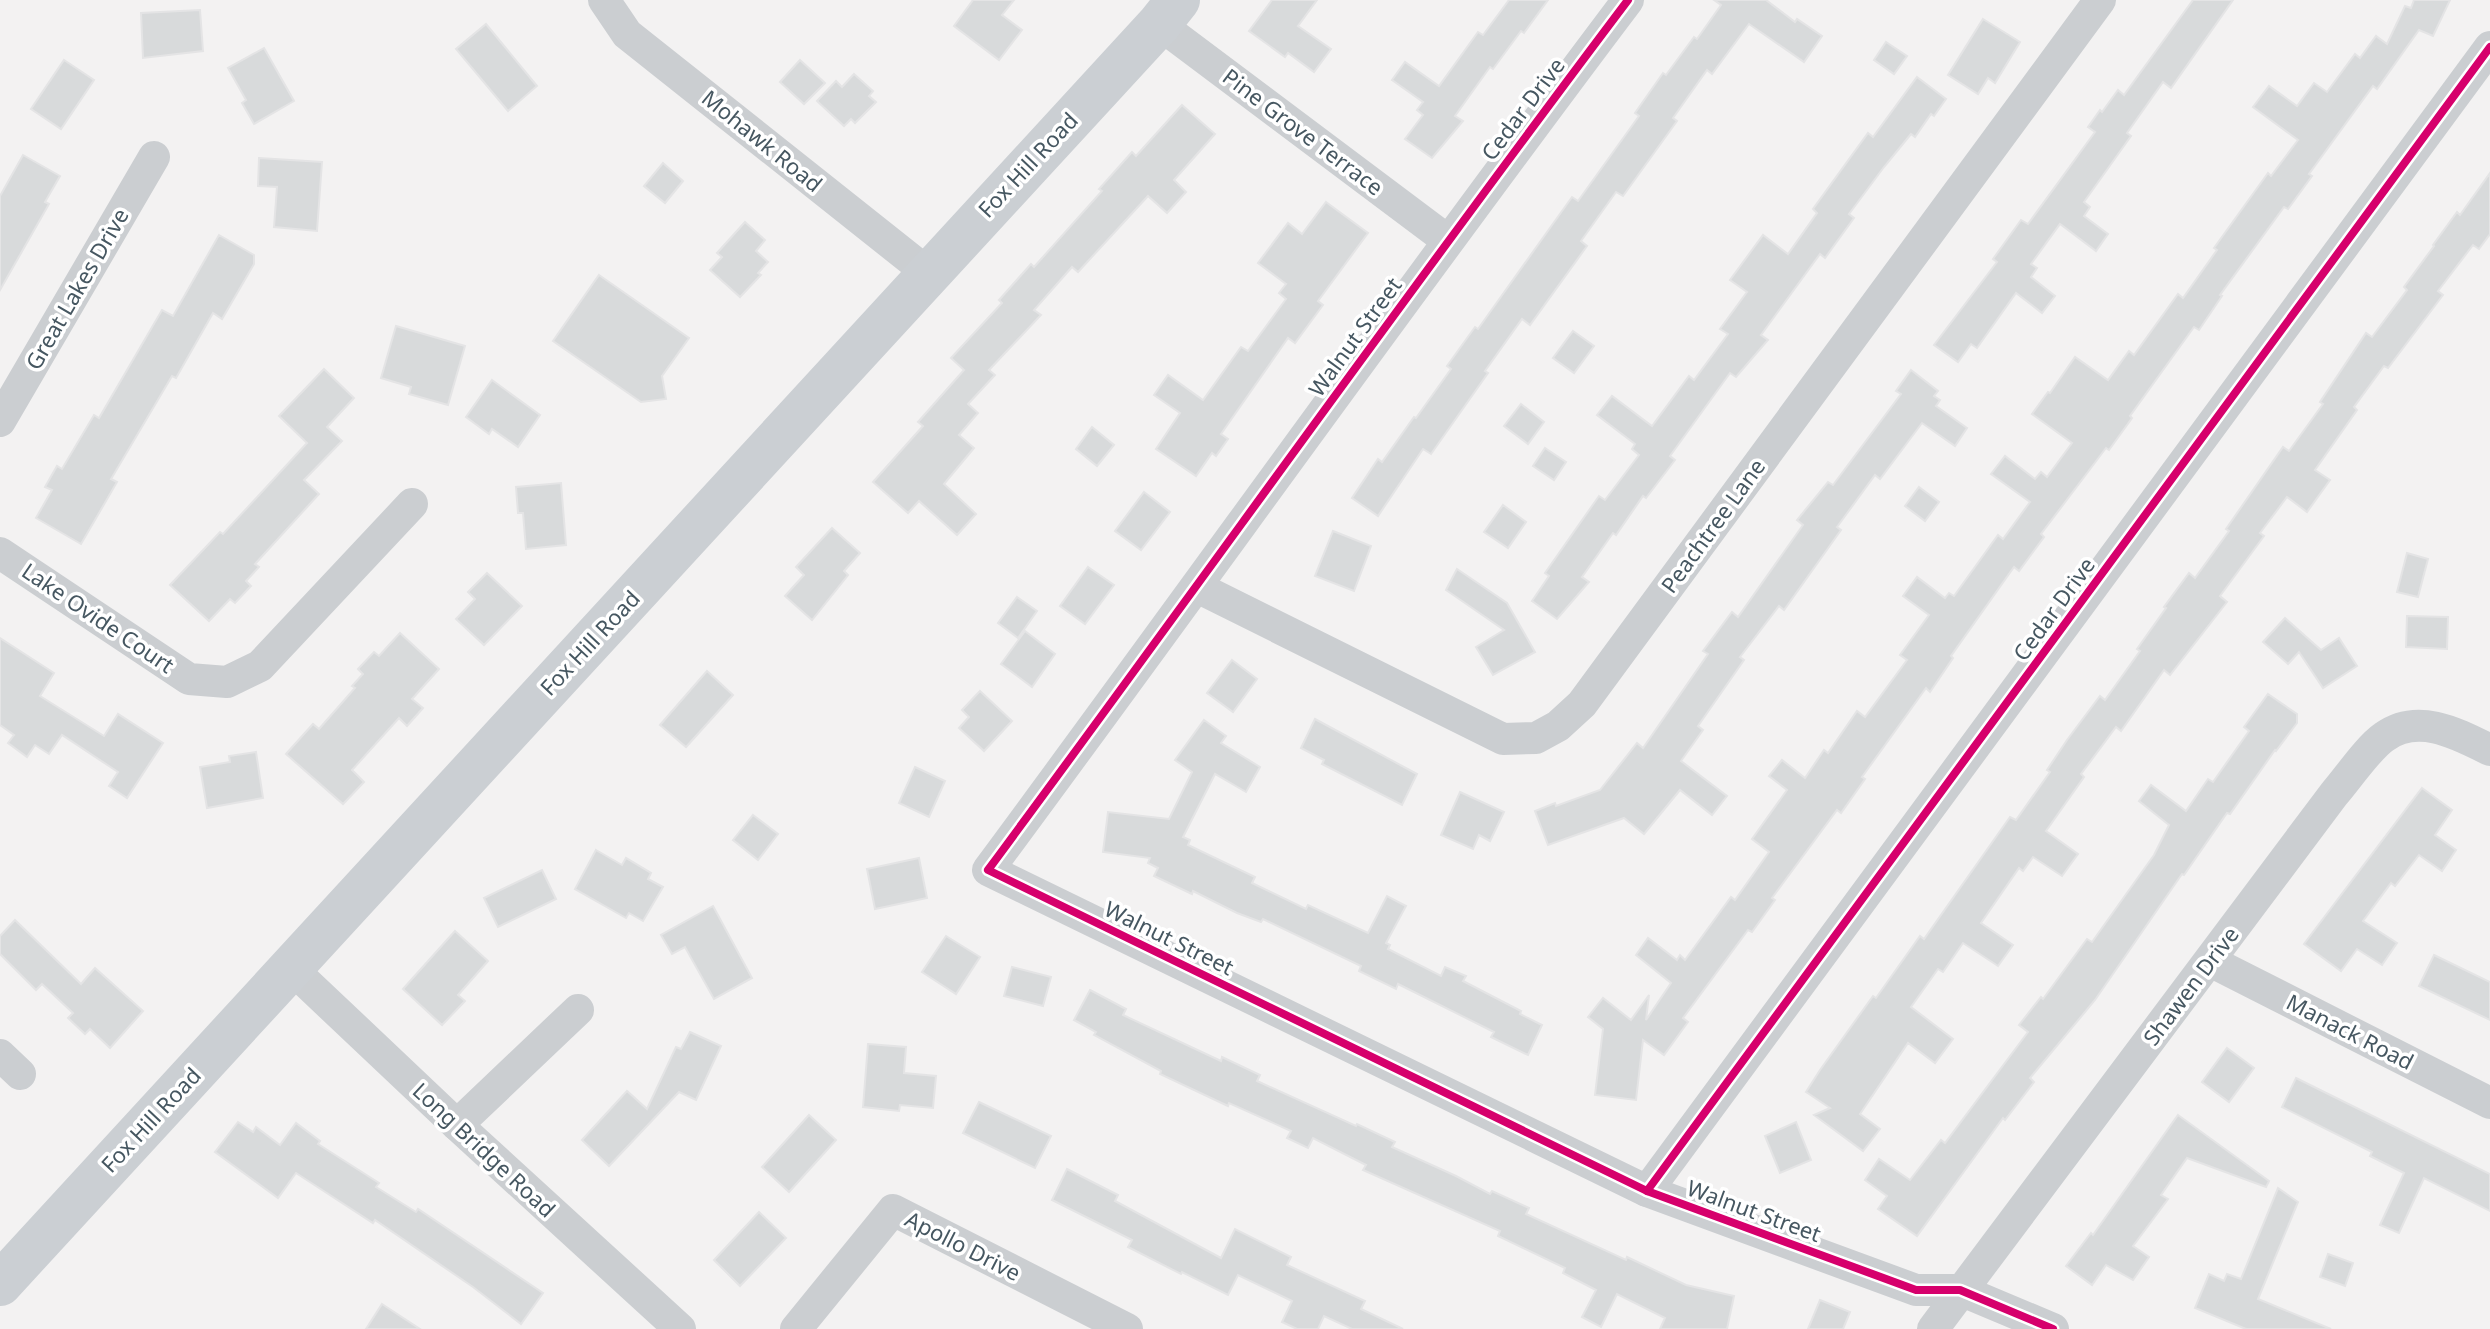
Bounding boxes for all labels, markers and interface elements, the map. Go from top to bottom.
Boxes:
street label: Cedar Drive [1474,51,1571,166]
street label: Pine Grove Terrace [1217,61,1390,201]
street label: Mohawk Road [696,82,829,198]
street label: Fox Hill Road [971,105,1084,223]
street label: Great Lakes Drive [18,202,135,375]
street label: Walnut Street [1301,271,1408,402]
street label: Peachtree Lane [1653,452,1771,599]
street label: Cedar Drive [2005,550,2101,666]
street label: Lake Ovide Court [17,555,180,679]
street label: Fox Hill Road [533,583,646,701]
street label: Walnut Street [1100,893,1239,981]
street label: Shawen Drive [2136,920,2245,1051]
street label: Manack Road [2282,986,2419,1076]
street label: Fox Hill Road [94,1060,207,1178]
street label: Long Bridge Road [407,1075,562,1223]
street label: Walnut Street [1683,1172,1825,1248]
street label: Apollo Drive [901,1203,1026,1287]

